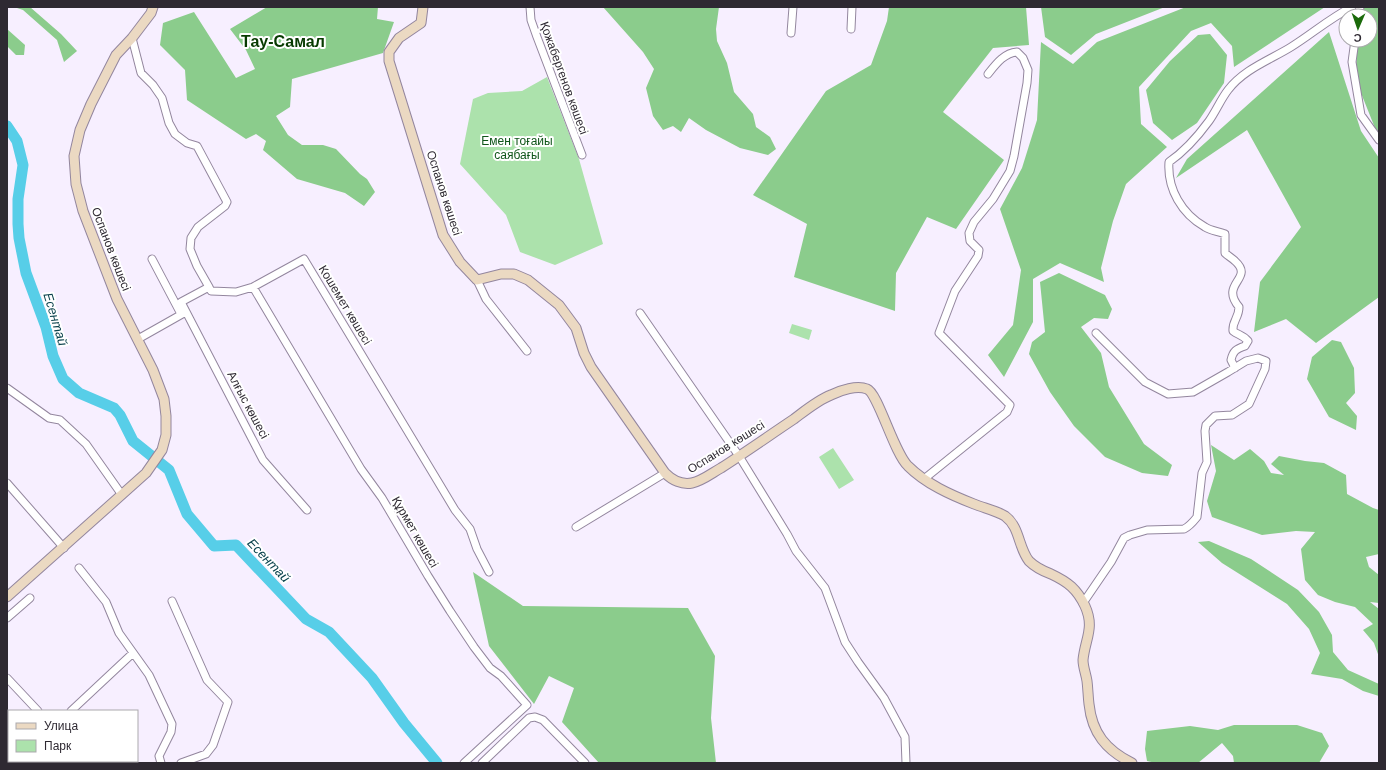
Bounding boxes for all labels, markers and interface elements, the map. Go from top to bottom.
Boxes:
north arrow [1338,8,1378,48]
street label: Қожабергенов көшесі [537,20,591,136]
text: С [1353,32,1362,44]
district label: Тау-Самал [241,33,325,50]
park label: Емен тоғайы саябағы [481,134,553,162]
street label: Оспанов көшесі [424,149,464,237]
street label: Оспанов көшесі [89,205,133,293]
street label: Кошемет көшесі [316,263,374,347]
water label: Есентай [40,291,71,347]
street label: Алғыс көшесі [224,369,272,441]
street label: Оспанов көшесі [685,418,767,476]
street label: Құрмет көшесі [389,494,441,570]
water label: Есентай [244,535,293,585]
legend [8,710,138,762]
text: Улица [44,719,78,733]
text: Парк [44,739,72,753]

